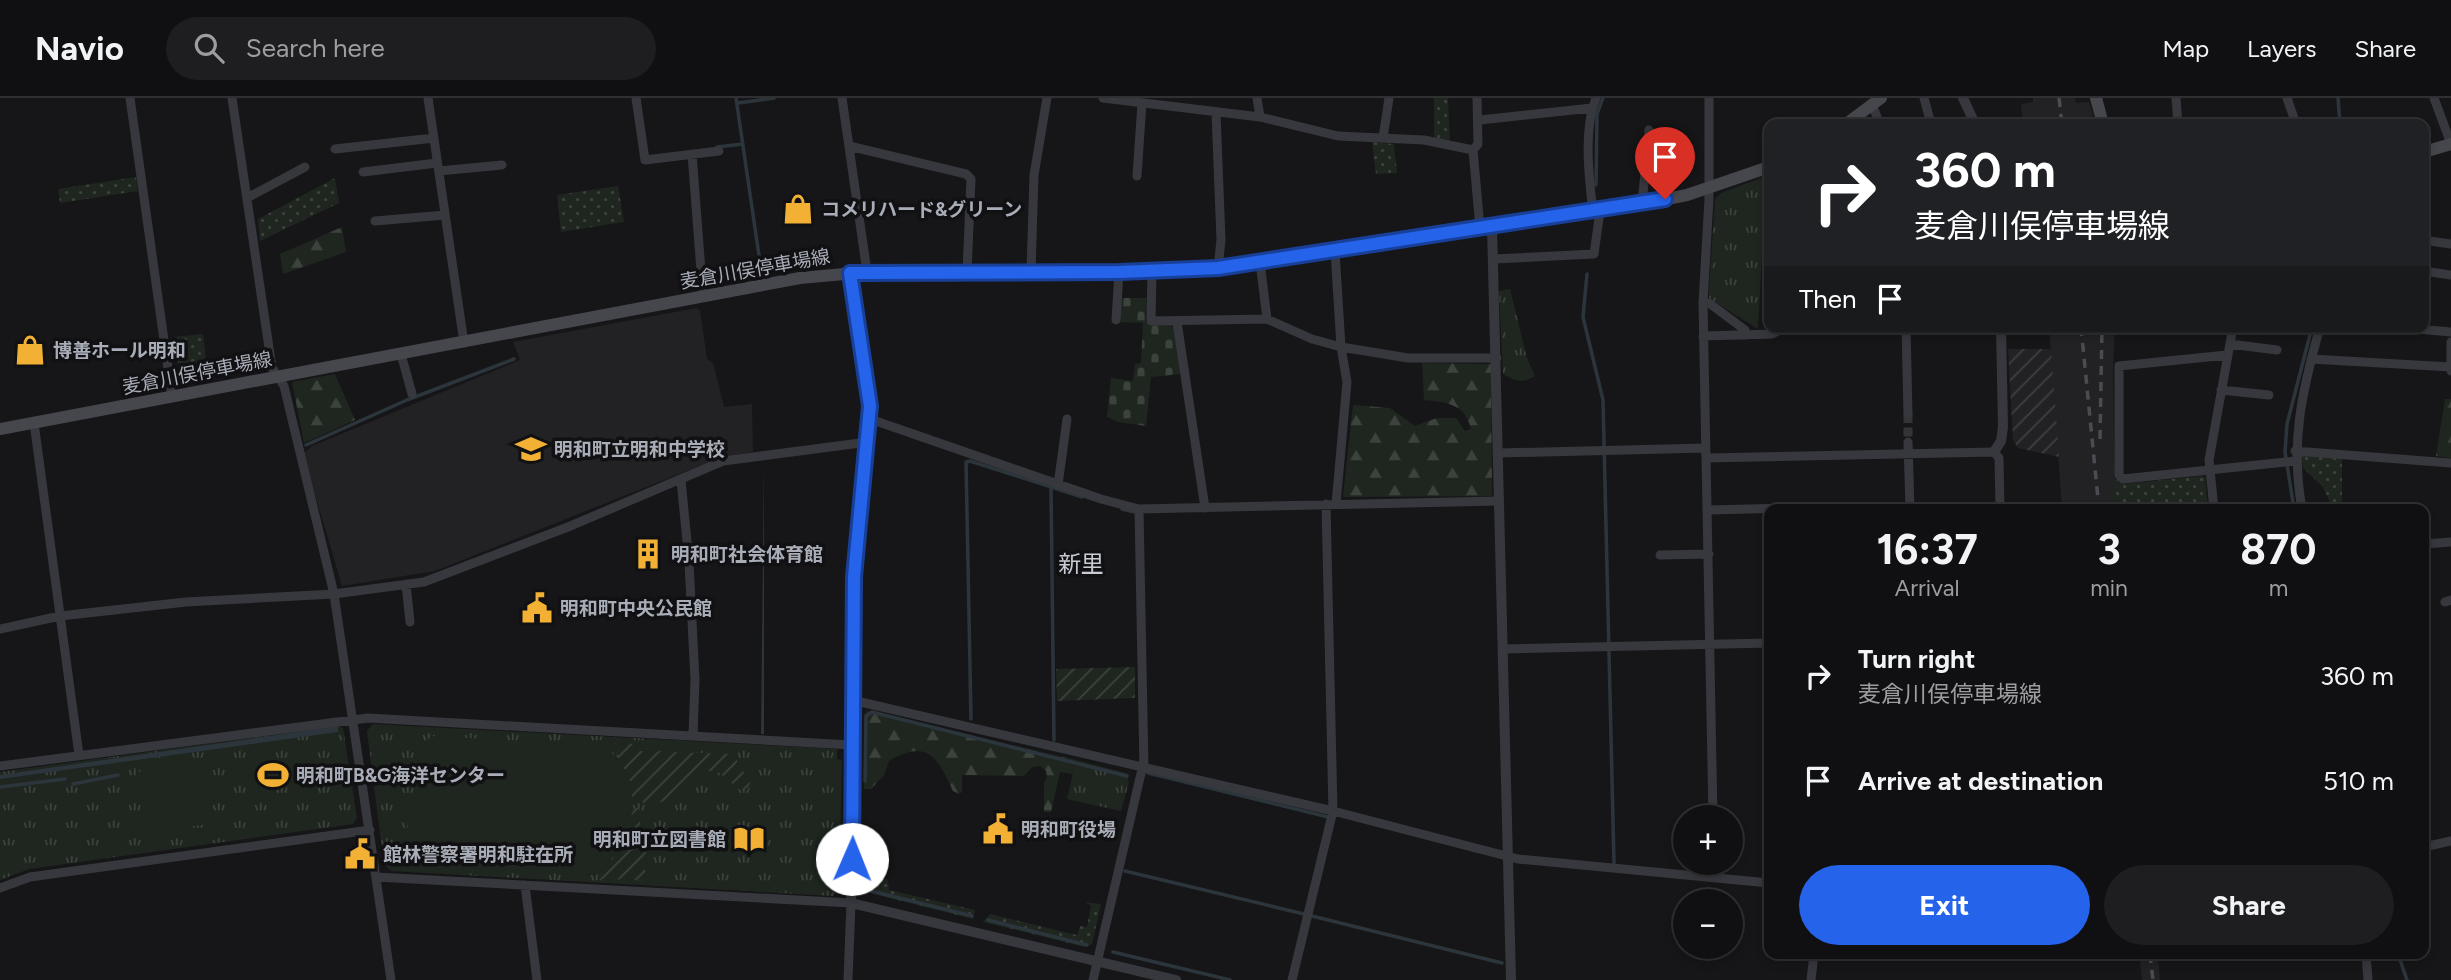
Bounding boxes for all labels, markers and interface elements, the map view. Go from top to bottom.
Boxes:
search box [166,17,656,80]
text: Navio [35,29,124,68]
icon: search [190,29,228,67]
text: Search here [246,32,385,64]
text: Map [2162,34,2209,63]
text: Layers [2247,34,2316,63]
text: Share [2354,34,2416,63]
pin [1635,127,1695,199]
icon: arrive [1646,138,1684,176]
text: 360 m [1914,140,2056,199]
icon: right [1799,147,1890,238]
shop icon: コメリハード&グリーン [781,192,815,226]
place label: コメリハード&グリーン [821,198,1022,221]
text: 麦倉川俣停車場線 [1914,207,2170,245]
street label: 麦倉川俣停車場線 [678,244,832,294]
icon: arrive [1871,280,1909,318]
text: Then [1799,283,1857,315]
shop icon: 博善ホール明和 [13,333,47,367]
place label: 博善ホール明和 [53,339,186,362]
street label: 麦倉川俣停車場線 [120,347,274,399]
school or university icon: 明和町立明和中学校 [514,432,548,466]
place label: 明和町立明和中学校 [554,438,725,461]
text: 16:37 [1876,524,1978,575]
text: 3 [2097,524,2121,575]
text: 870 [2240,524,2317,575]
building icon: 明和町社会体育館 [631,537,665,571]
place label: 明和町社会体育館 [671,543,823,566]
district label: 新里 [1058,550,1104,578]
text: Arrival [1895,574,1960,602]
text: min [2090,574,2128,602]
text: m [2269,574,2288,602]
public building icon: 明和町中央公民館 [520,591,554,625]
place label: 明和町中央公民館 [560,597,712,620]
text: Turn right [1858,643,1975,675]
icon: right [1799,657,1837,695]
text: 360 m [2320,660,2394,692]
text: 麦倉川俣停車場線 [1858,680,2042,708]
sports icon: 明和町B&G海洋センター [256,758,290,792]
icon: arrive [1799,762,1837,800]
place label: 明和町B&G海洋センター [296,764,505,787]
text: Arrive at destination [1858,765,2103,797]
text: 510 m [2323,765,2394,797]
map controls [1673,805,1743,959]
button: + [1673,805,1743,875]
public building icon: 明和町役場 [981,812,1015,846]
place label: 明和町役場 [1021,818,1116,841]
library icon: 明和町立図書館 [732,822,766,856]
position arrow [815,822,889,896]
place label: 明和町立図書館 [593,828,726,851]
public building icon: 館林警察署明和駐在所 [343,837,377,871]
place label: 館林警察署明和駐在所 [383,843,573,866]
button: Exit [1799,865,2090,945]
button: Share [2104,865,2394,945]
button: − [1673,889,1743,959]

